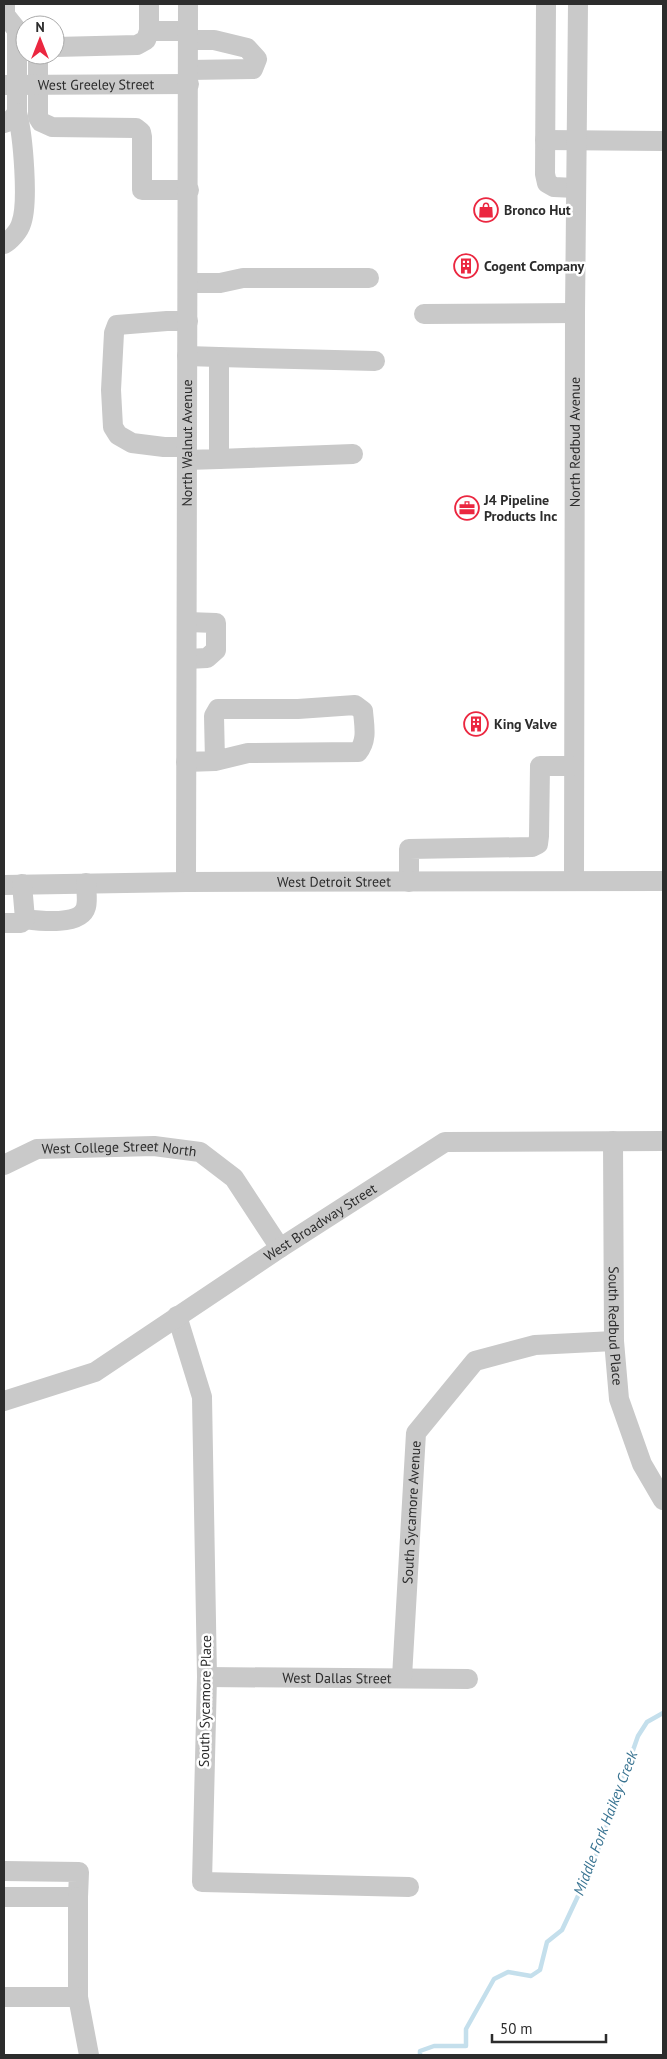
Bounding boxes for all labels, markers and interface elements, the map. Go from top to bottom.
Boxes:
north arrow [15,15,65,65]
text: N [35,18,45,36]
street label: West Greeley Street [38,75,155,94]
shop icon: Bronco Hut [473,197,499,223]
place label: Bronco Hut [504,201,571,219]
building icon: Cogent Company [453,253,479,279]
place label: Cogent Company [484,257,585,275]
street label: North Redbud Avenue [566,377,584,507]
street label: North Walnut Avenue [178,379,196,507]
place label: J4 Pipeline Products Inc [483,491,557,525]
office icon: J4 Pipeline Products Inc [454,495,480,521]
building icon: King Valve [463,711,489,737]
place label: King Valve [494,715,557,733]
street label: West Detroit Street [277,873,391,891]
street label: West College Street North [41,1137,198,1160]
street label: West Broadway Street [261,1179,380,1265]
street label: South Redbud Place [605,1266,627,1386]
street label: South Sycamore Avenue [398,1440,425,1584]
street label: South Sycamore Place [195,1635,215,1767]
street label: West Dallas Street [282,1669,392,1687]
water label: Middle Fork Haikey Creek [569,1747,642,1898]
scale bar [492,2012,606,2044]
text: 50 m [500,2019,533,2038]

